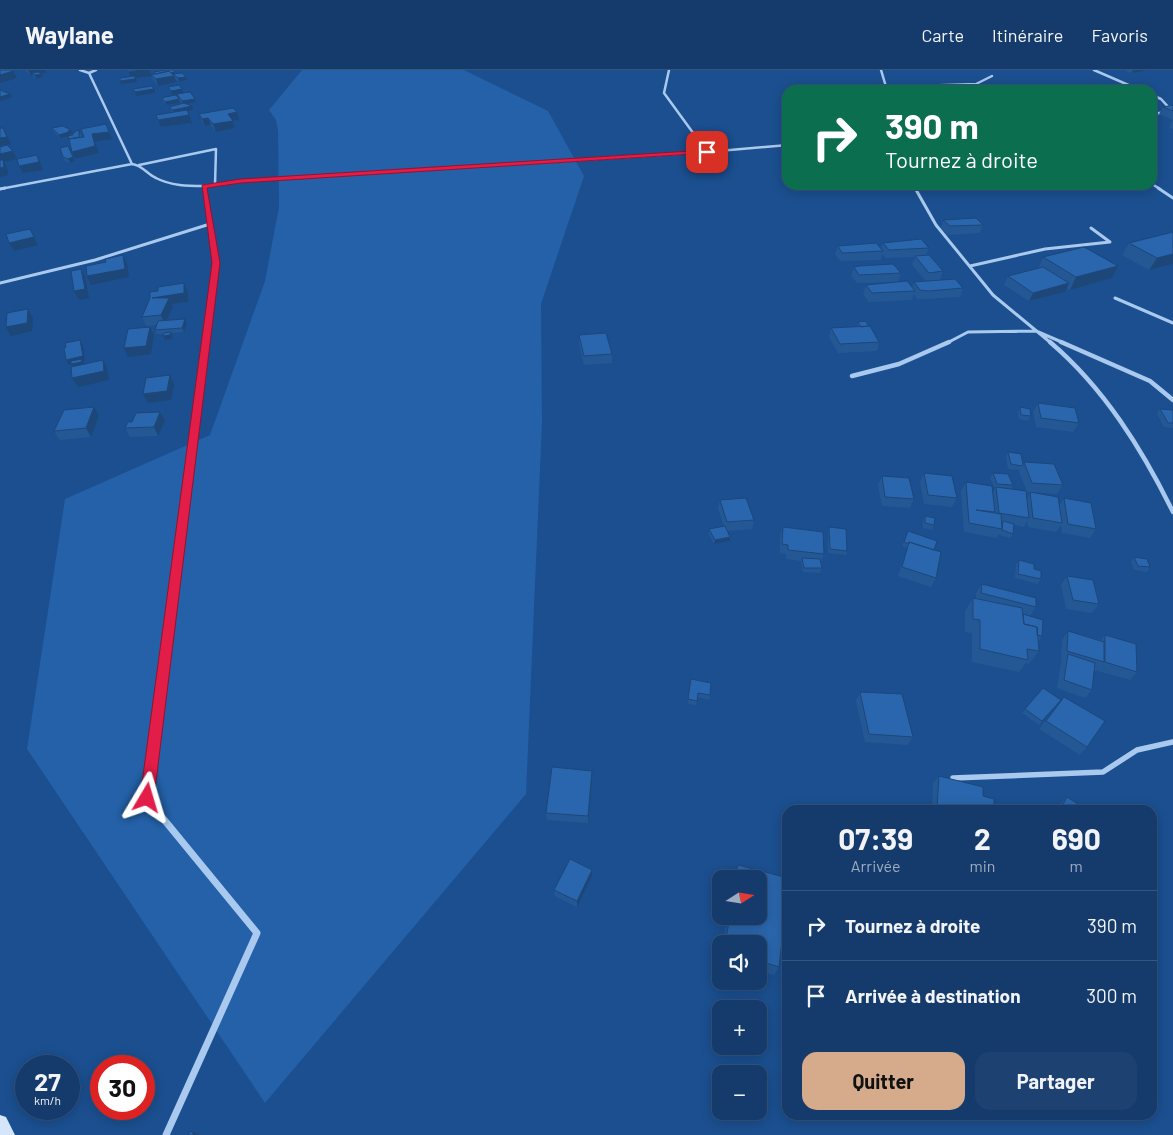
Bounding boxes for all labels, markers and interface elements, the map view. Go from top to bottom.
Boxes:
text: Waylane [25,20,114,49]
text: Carte [921,24,964,46]
text: Itinéraire [992,24,1063,46]
text: Favoris [1091,24,1148,46]
text: 390 m [885,104,979,146]
icon: right [802,105,867,170]
pin [686,131,728,173]
icon: arrive [693,138,721,166]
text: Tournez à droite [885,146,1038,172]
position arrow [120,771,172,823]
text: 07:39 [838,820,913,856]
text: 2 [974,820,991,856]
text: 690 [1052,820,1101,856]
text: Arrivée [851,856,901,875]
text: min [969,856,995,875]
text: m [1070,856,1083,875]
north arrow [712,870,768,925]
map controls [712,870,767,1120]
icon: right [802,912,830,940]
text: Tournez à droite [845,914,981,937]
text: 390 m [1087,914,1137,937]
button: sound [712,935,767,990]
icon: arrive [802,982,830,1010]
text: Arrivée à destination [845,984,1021,1007]
text: 300 m [1086,984,1137,1007]
button: + [712,1000,767,1055]
button: Quitter [802,1052,965,1110]
button: Partager [975,1052,1137,1110]
speed limit sign: 30 [90,1055,155,1120]
button: − [712,1065,767,1120]
text: 27 [34,1066,61,1096]
text: km/h [34,1093,61,1107]

